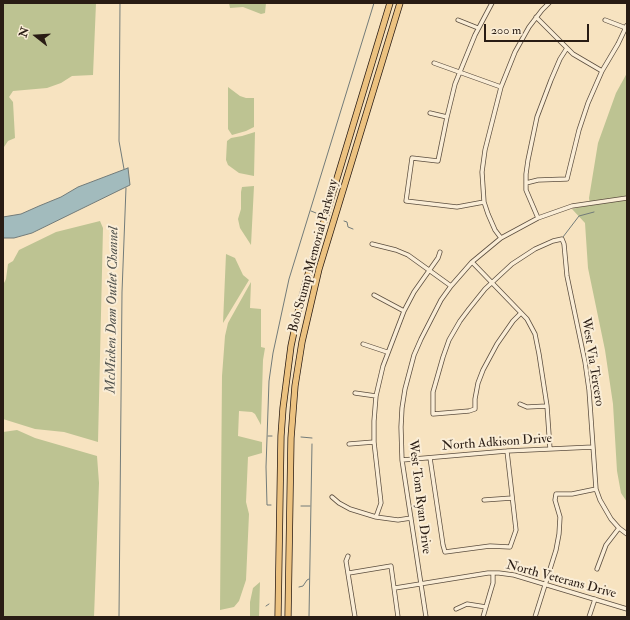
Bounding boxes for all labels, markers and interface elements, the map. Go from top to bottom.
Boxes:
north arrow [16,16,56,56]
scale bar [486,16,591,42]
text: 200 m [491,23,521,38]
text: N [16,26,32,39]
street label: Bob Stump Memorial Parkway [286,178,342,334]
water label: McMicken Dam Outlet Channel [103,226,123,394]
street label: West Via Tercero [577,317,607,407]
street label: North Adkison Drive [441,431,553,455]
street label: West Tom Ryan Drive [404,439,434,555]
street label: North Veterans Drive [504,558,618,602]

